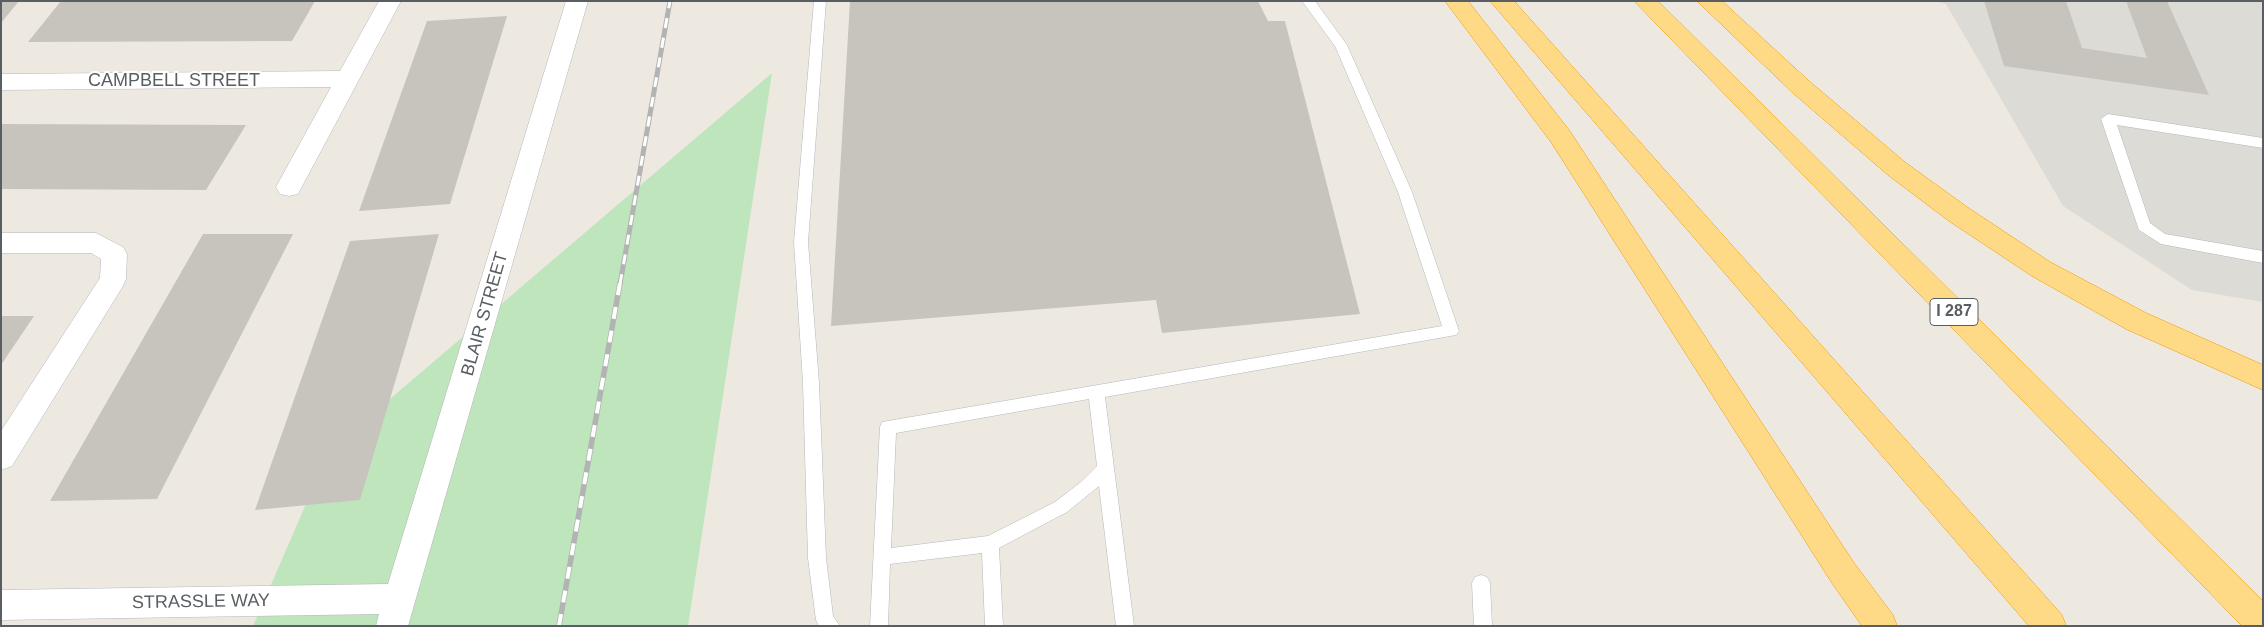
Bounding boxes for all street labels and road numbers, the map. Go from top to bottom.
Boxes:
street label: CAMPBELL STREET [88,70,260,92]
street label: BLAIR STREET [457,249,513,379]
road number: I 287 [1930,298,1978,326]
street label: STRASSLE WAY [132,590,270,614]

